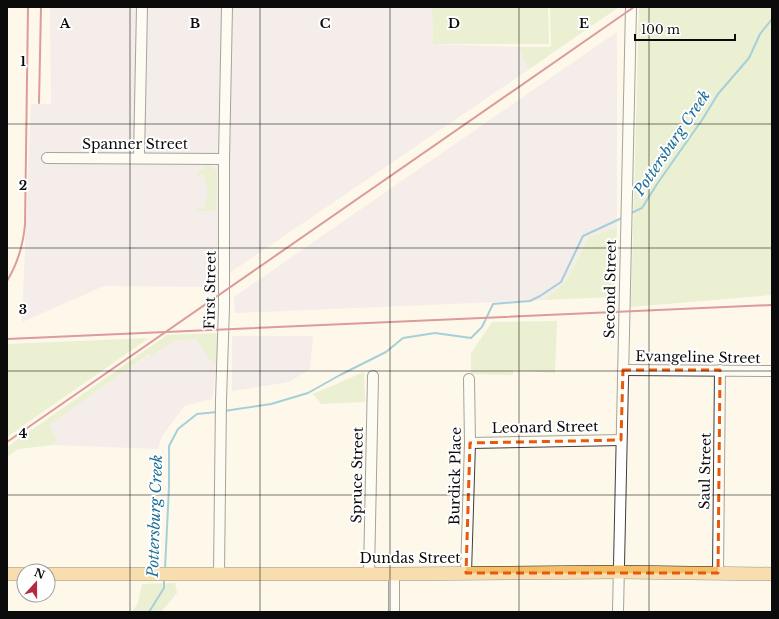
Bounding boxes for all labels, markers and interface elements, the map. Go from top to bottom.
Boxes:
text: A [59,15,71,32]
text: B [190,15,200,32]
text: C [320,15,331,32]
text: D [448,15,460,32]
text: E [579,15,589,32]
scale bar [635,16,735,42]
text: 100 m [641,22,680,37]
text: 1 [20,53,26,70]
water label: Pottersburg Creek [629,86,714,200]
street label: Spanner Street [82,135,189,153]
text: 2 [19,177,27,194]
street label: Second Street [600,239,620,339]
street label: First Street [200,250,220,329]
text: 3 [19,301,27,318]
street label: Evangeline Street [635,347,761,367]
street label: Leonard Street [491,417,599,437]
text: 4 [19,425,28,442]
street label: Spruce Street [347,426,367,523]
street label: Burdick Place [445,427,465,525]
street label: Saul Street [695,432,715,510]
water label: Pottersburg Creek [143,454,166,579]
street label: Dundas Street [359,549,461,567]
north arrow [16,563,56,603]
text: N [32,565,48,582]

